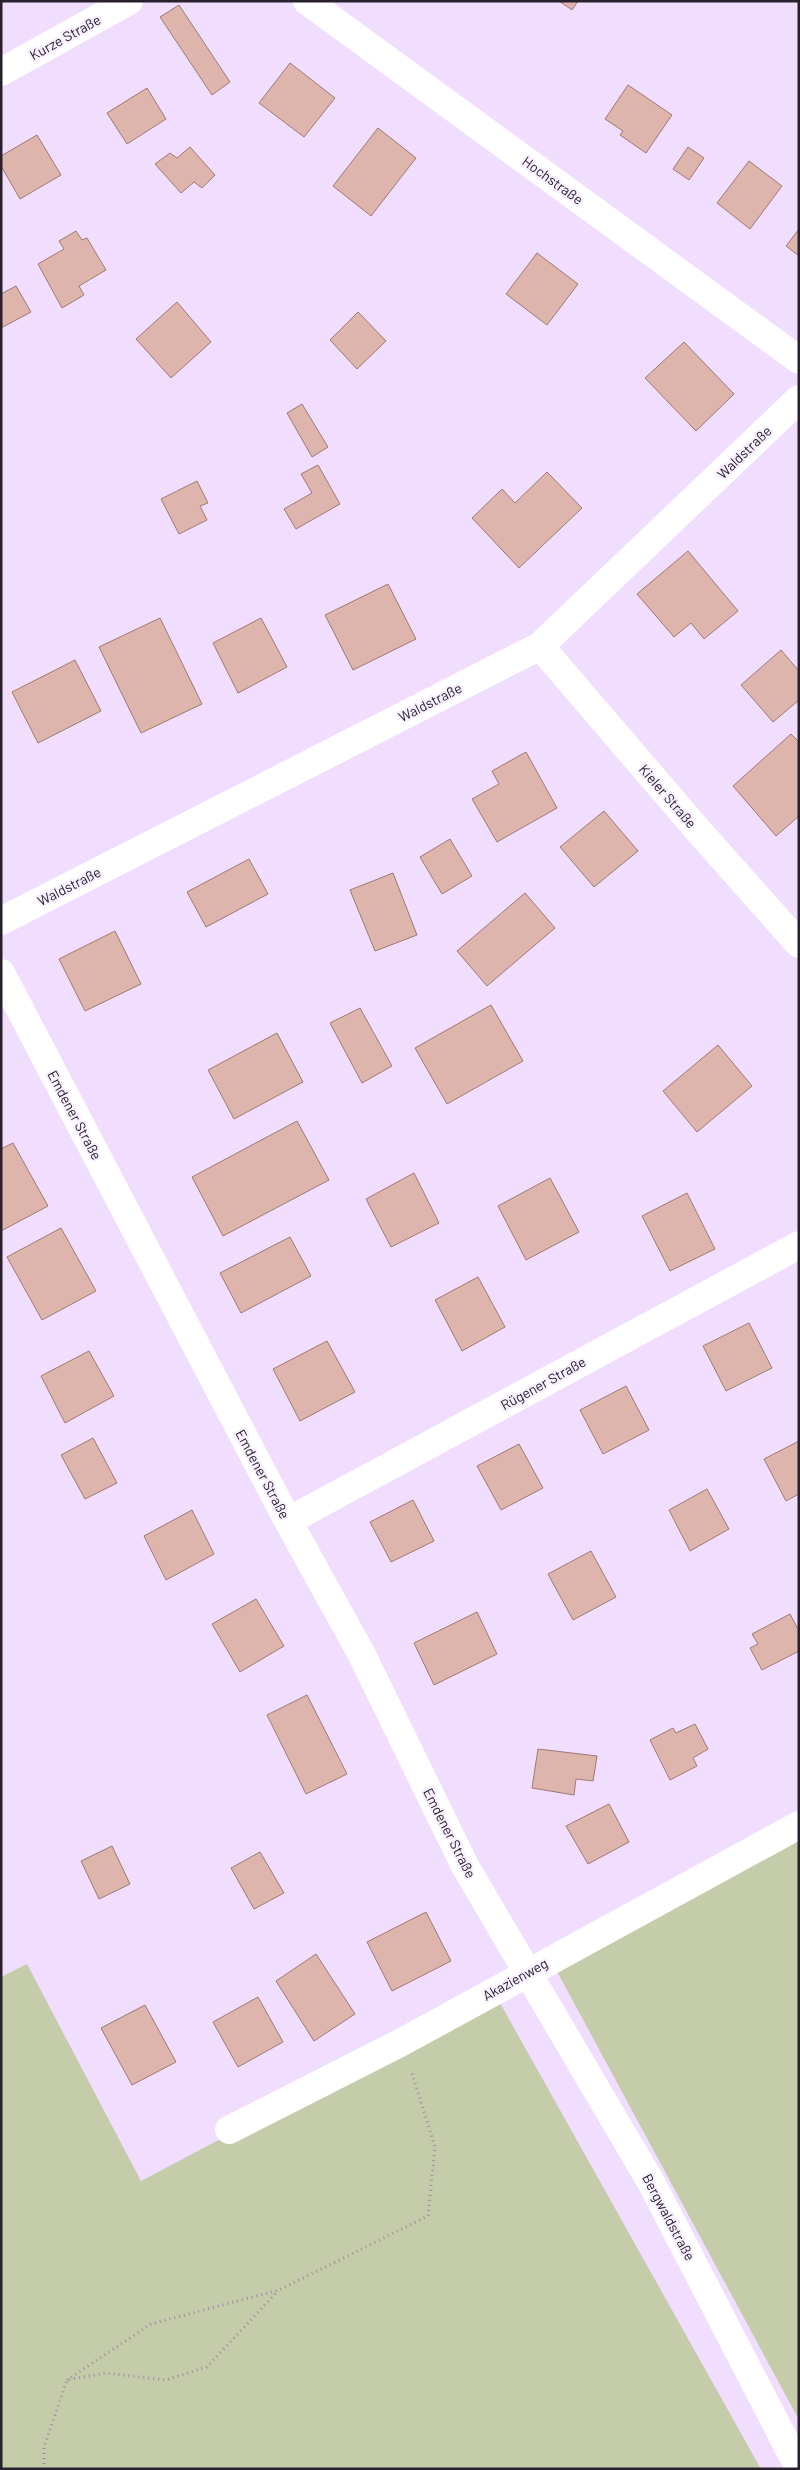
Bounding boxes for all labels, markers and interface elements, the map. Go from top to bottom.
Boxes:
street label: Kurze Straße [27,11,103,63]
street label: Hochstraße [519,152,587,208]
street label: Waldstraße [713,422,775,482]
street label: Waldstraße [395,679,465,725]
street label: Kieler Straße [636,761,700,831]
street label: Waldstraße [34,863,104,909]
street label: Emdener Straße [44,1067,106,1163]
street label: Rügener Straße [497,1353,589,1413]
street label: Emdener Straße [232,1426,294,1522]
street label: Emdener Straße [420,1785,480,1881]
street label: Akazienweg [479,1954,551,2004]
street label: Bergwaldstraße [639,2171,699,2263]

